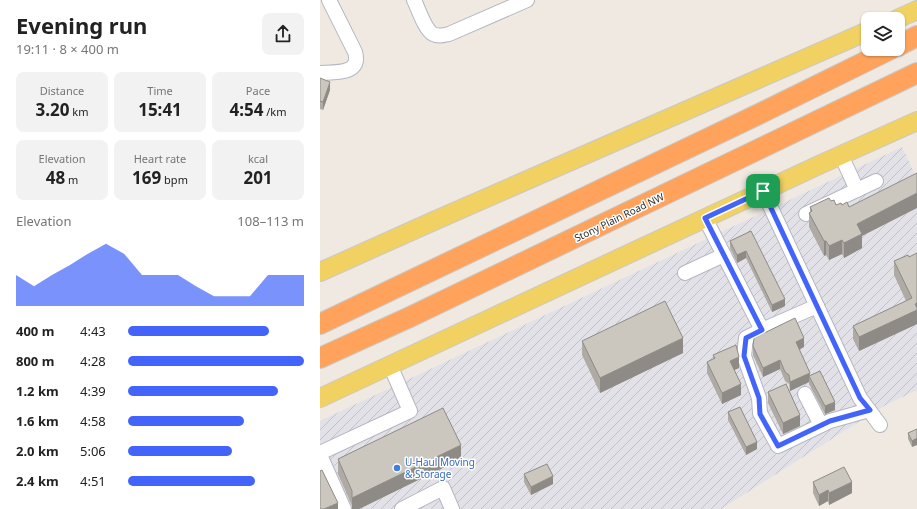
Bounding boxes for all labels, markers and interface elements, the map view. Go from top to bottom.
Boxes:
text: Evening run [16,10,147,40]
map controls [861,12,905,56]
button: layers [861,12,905,56]
button: share [262,13,304,55]
text: 19:11 · 8 × 400 m [16,40,119,58]
text: Distance [40,83,84,98]
text: Time [147,83,173,98]
text: Pace [246,83,270,98]
text: 3.20 [36,98,69,121]
text: 15:41 [138,98,182,121]
text: 4:54 [229,98,263,121]
text: km [69,104,88,119]
text: /km [263,104,287,119]
text: Elevation [39,151,85,166]
text: Heart rate [134,151,186,166]
text: kcal [248,151,268,166]
text: 48 [46,166,65,189]
text: 169 [132,166,161,189]
text: 201 [243,166,273,189]
text: m [65,172,78,187]
text: bpm [161,172,188,187]
pin [746,174,780,208]
icon: arrive [752,180,774,202]
street label: Stony Plain Road NW [572,189,667,245]
text: Elevation [16,212,72,230]
text: 108–113 m [237,212,304,230]
text: 400 m [16,322,54,340]
text: 4:43 [80,322,106,340]
text: 800 m [16,352,54,370]
text: 4:28 [80,352,106,370]
text: 1.2 km [16,382,59,400]
text: 4:39 [80,382,106,400]
text: 1.6 km [16,412,59,430]
text: 4:58 [80,412,106,430]
text: 2.0 km [16,442,59,460]
text: 5:06 [80,442,106,460]
place label: U-Haul Moving & Storage [405,455,475,481]
marker: U-Haul Moving & Storage [392,463,402,473]
text: 2.4 km [16,472,59,490]
text: 4:51 [80,472,106,490]

